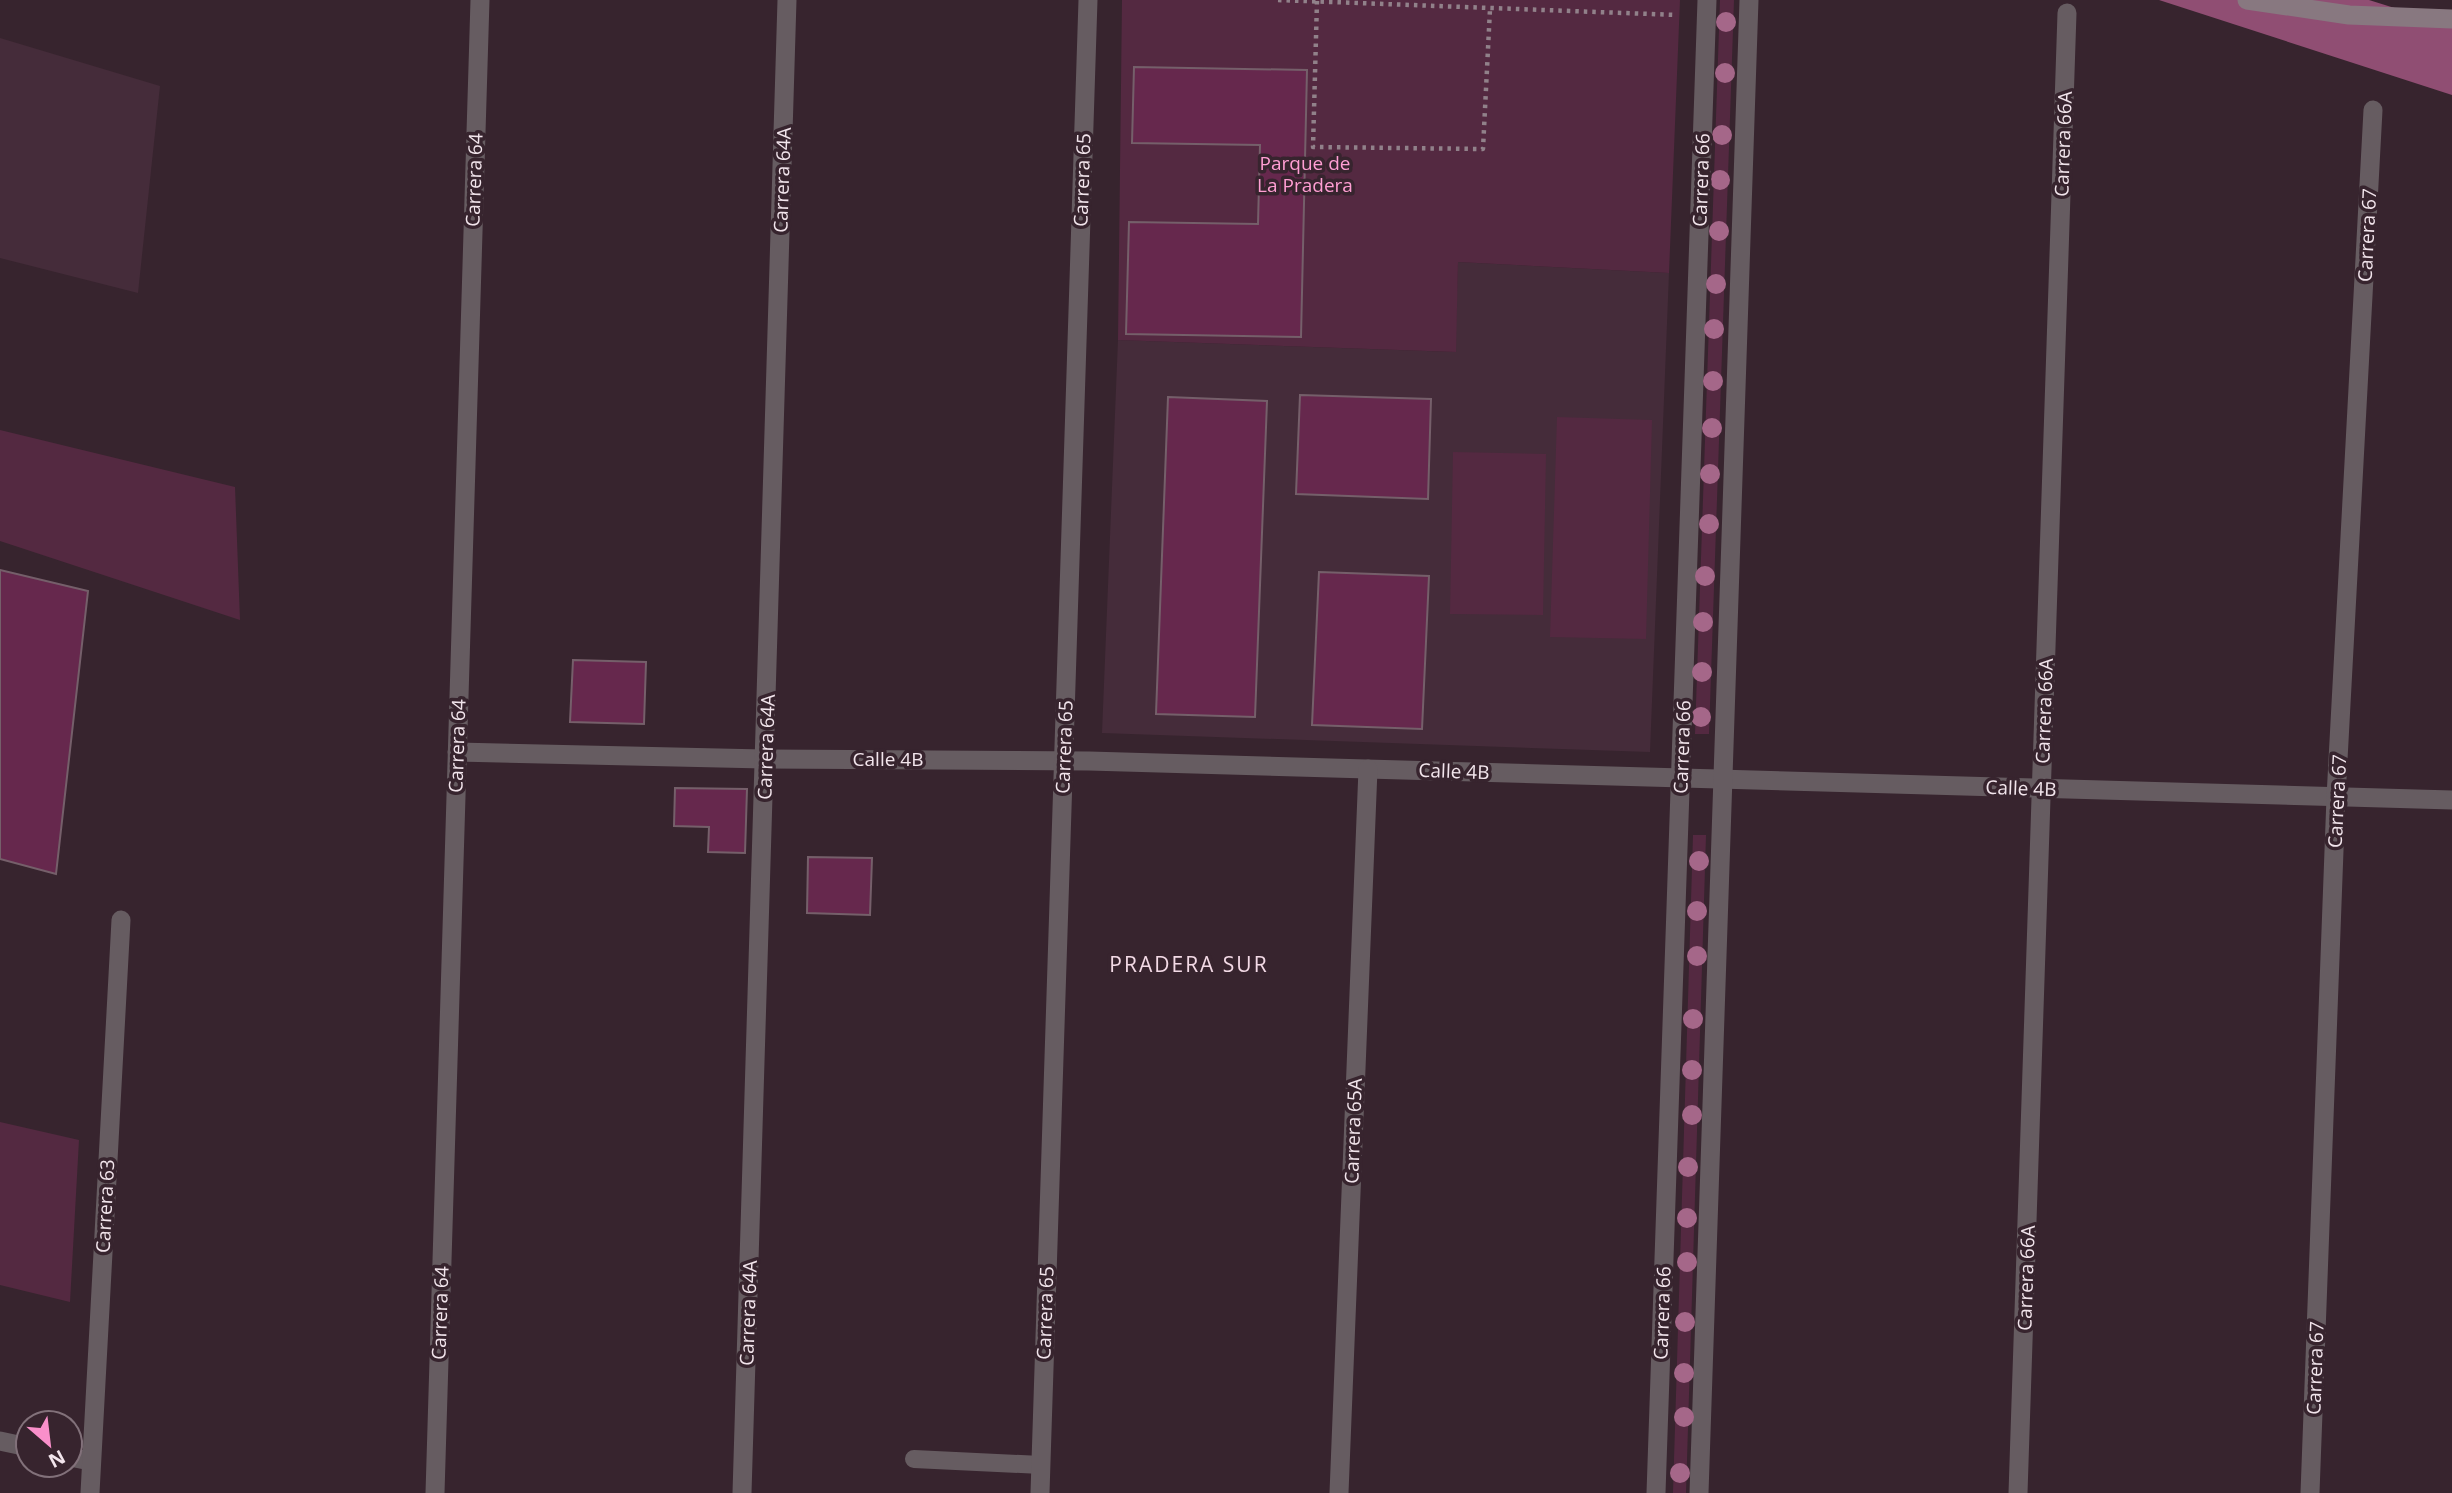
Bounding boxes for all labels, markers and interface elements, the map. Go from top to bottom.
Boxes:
street label: Carrera 66A [2048,91,2078,197]
street label: Carrera 64A [767,127,797,233]
street label: Carrera 64 [459,133,489,227]
street label: Carrera 65 [1067,133,1097,227]
street label: Carrera 66 [1686,133,1716,227]
park label: Parque de La Pradera [1257,150,1353,198]
street label: Carrera 67 [2352,188,2382,282]
street label: Carrera 66A [2029,658,2059,764]
street label: Carrera 64A [751,694,781,800]
street label: Carrera 64 [442,699,472,793]
street label: Carrera 65 [1049,700,1079,794]
street label: Carrera 66 [1667,700,1697,794]
street label: Calle 4B [853,746,923,772]
street label: Carrera 67 [2322,754,2352,848]
street label: Calle 4B [1418,757,1490,785]
street label: Calle 4B [1985,774,2057,802]
district label: PRADERA SUR [1109,950,1269,978]
street label: Carrera 65A [1338,1078,1368,1184]
street label: Carrera 63 [90,1159,120,1253]
street label: Carrera 66A [2011,1225,2041,1331]
street label: Carrera 64A [733,1260,763,1366]
street label: Carrera 64 [425,1266,455,1360]
street label: Carrera 65 [1030,1266,1060,1360]
street label: Carrera 66 [1647,1266,1677,1360]
street label: Carrera 67 [2300,1321,2330,1415]
north arrow [14,1409,84,1479]
text: N [44,1444,70,1474]

